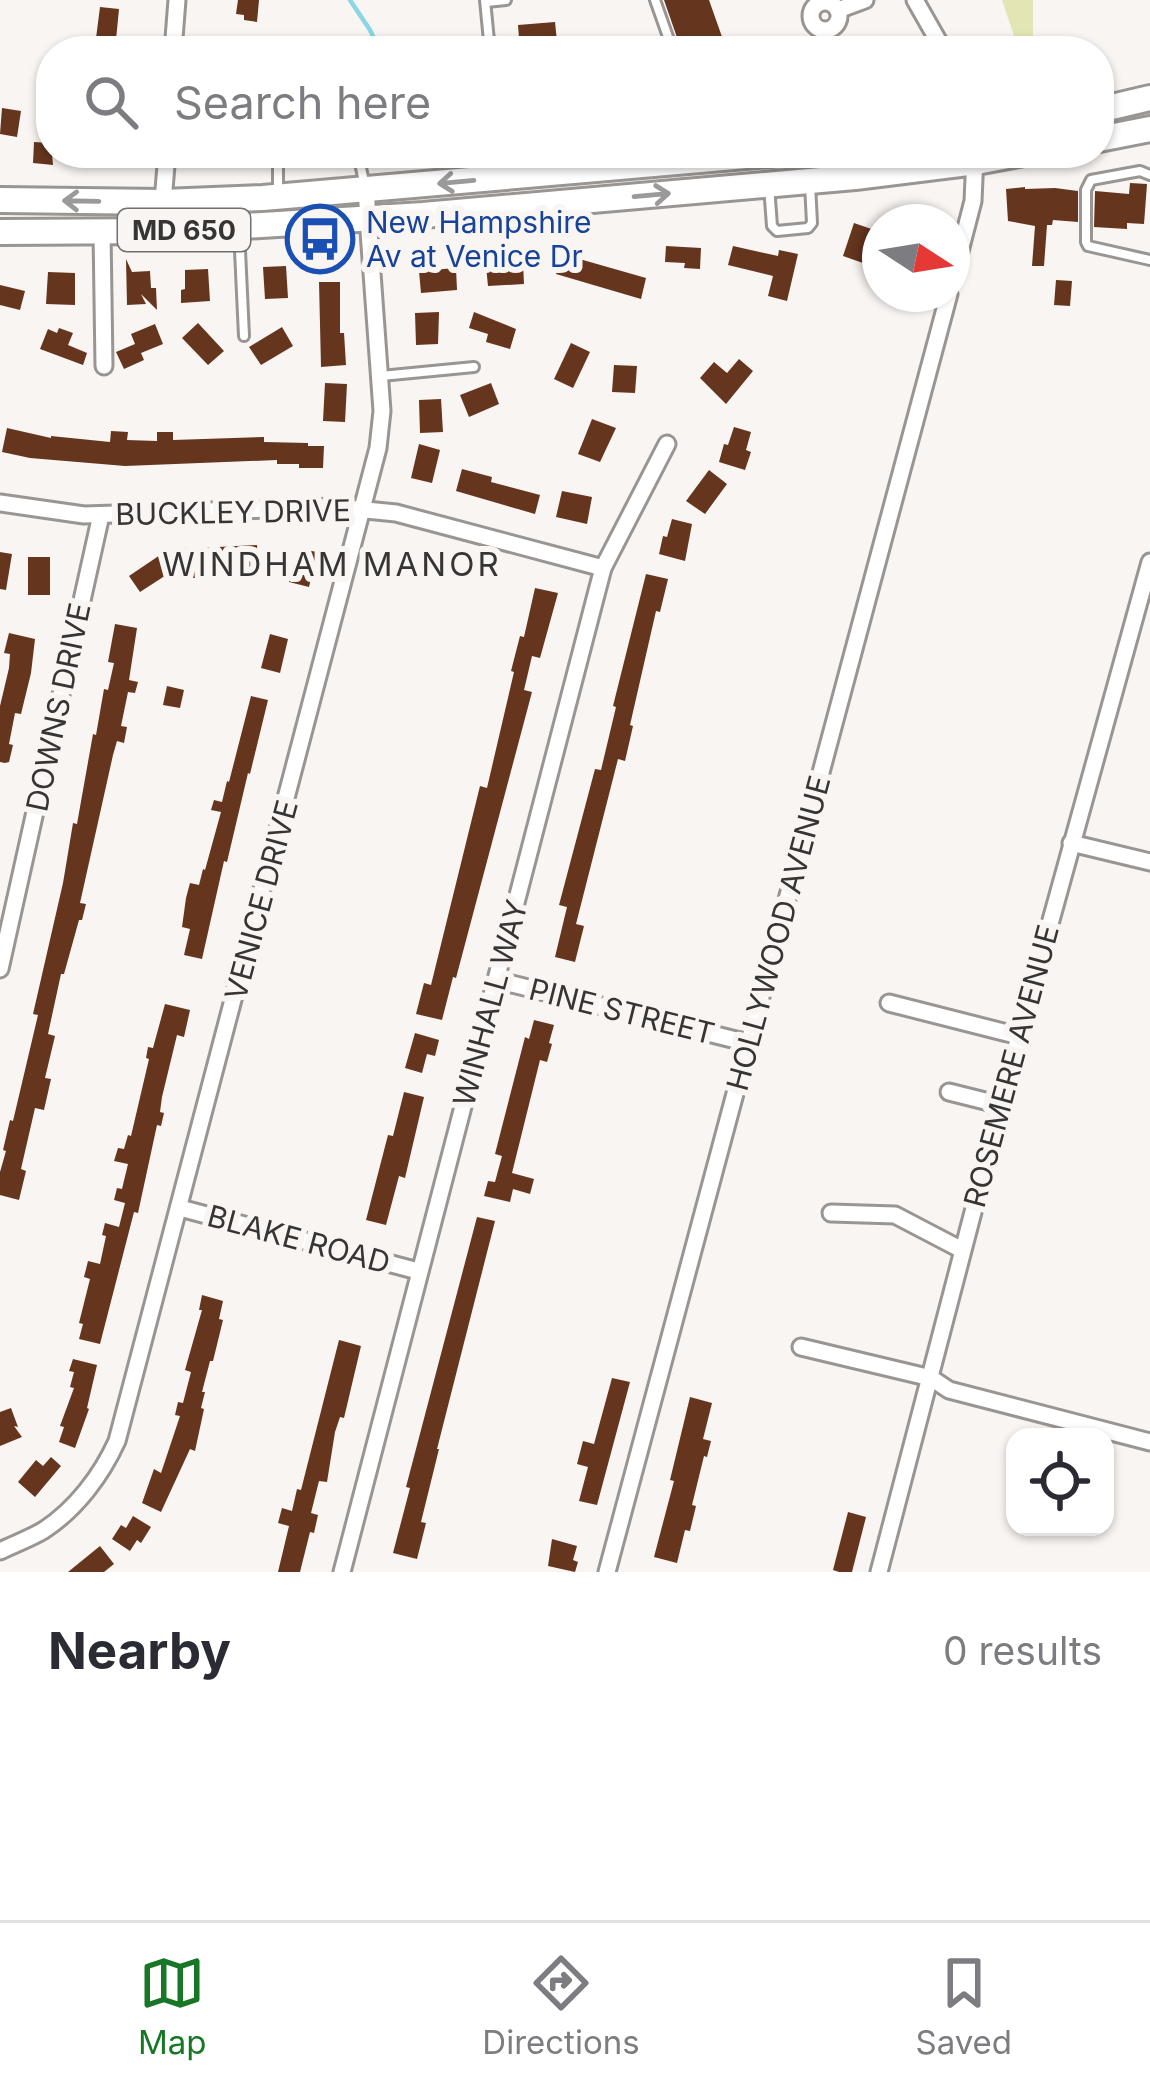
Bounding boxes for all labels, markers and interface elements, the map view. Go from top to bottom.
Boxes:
search box [36,36,1114,168]
icon: search [78,69,144,135]
text: Search here [174,75,431,130]
one-way arrow [437,171,476,194]
one-way arrow [632,183,671,206]
one-way arrow [62,190,101,212]
bus stop icon: New Hampshire Av at Venice Dr [285,204,355,274]
place label: New Hampshire Av at Venice Dr [366,204,591,274]
north arrow [862,204,970,312]
road number: MD 650 [118,209,250,251]
street label: BUCKLEY DRIVE [115,492,351,532]
district label: WINDHAM MANOR [162,544,502,584]
street label: DOWNS DRIVE [18,599,98,815]
street label: HOLLYWOOD AVENUE [719,772,837,1094]
street label: VENICE DRIVE [217,796,305,1004]
street label: WINHALL WAY [445,896,535,1110]
street label: ROSEMERE AVENUE [956,921,1066,1211]
street label: PINE STREET [526,971,718,1051]
street label: BLAKE ROAD [204,1197,394,1281]
map controls [1006,1428,1114,1536]
button: locate [1006,1428,1114,1536]
text: Nearby [48,1620,231,1681]
text: 0 results [943,1627,1102,1674]
tab: Map [138,1950,206,2062]
tab: Directions [482,1950,640,2062]
tab: Saved [915,1950,1012,2062]

